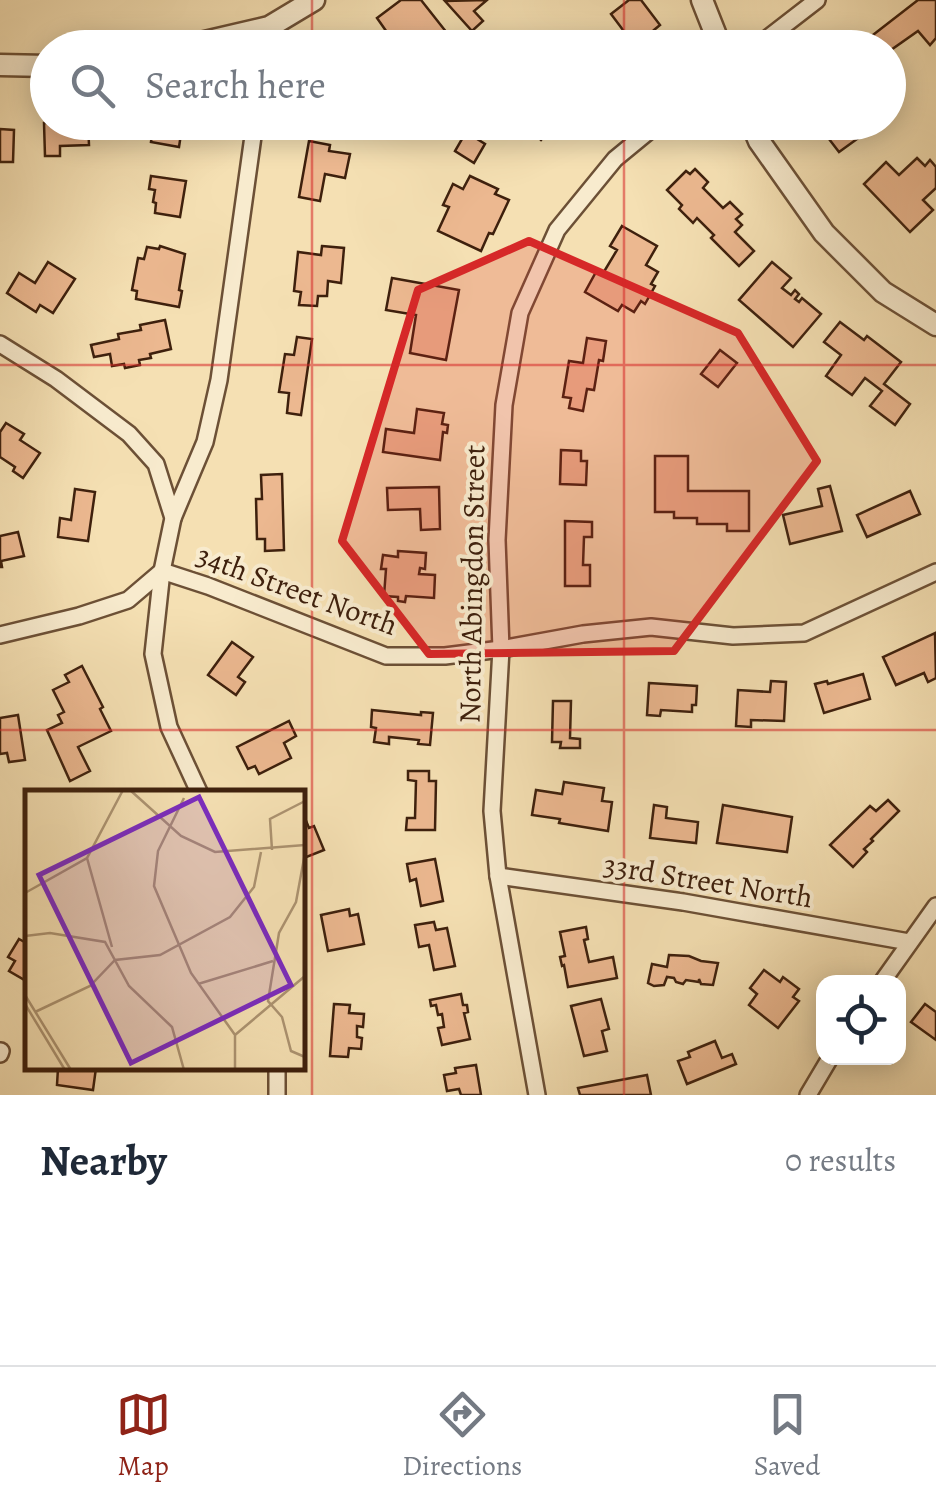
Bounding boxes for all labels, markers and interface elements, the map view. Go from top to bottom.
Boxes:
search box [30,30,906,140]
icon: search [65,58,120,113]
text: Search here [145,59,326,111]
street label: North Abingdon Street [450,444,494,724]
street label: 34th Street North [191,535,403,645]
inset map [25,790,305,1070]
street label: 33rd Street North [601,845,815,917]
map controls [816,975,906,1065]
button: locate [816,975,906,1065]
text: Nearby [40,1132,167,1189]
text: 0 results [785,1138,896,1182]
tab: Map [116,1387,171,1485]
tab: Directions [402,1387,522,1485]
tab: Saved [754,1387,820,1485]

